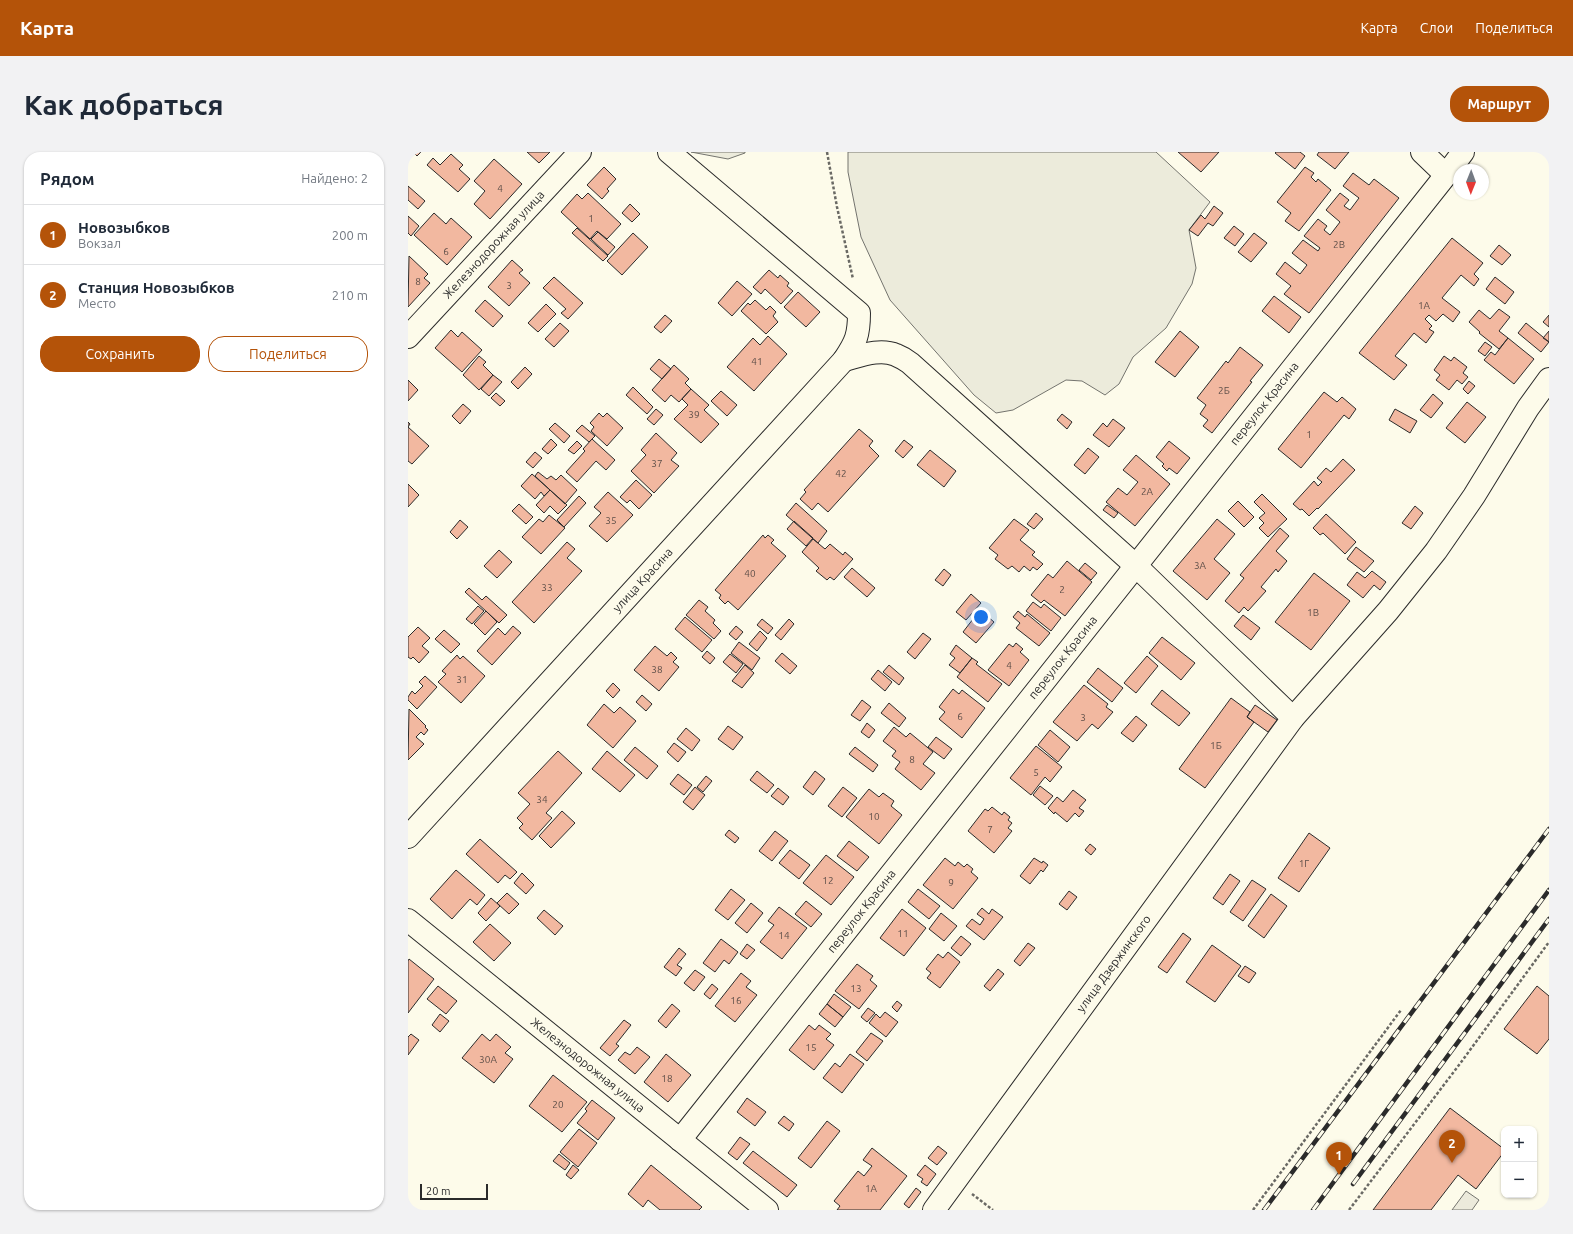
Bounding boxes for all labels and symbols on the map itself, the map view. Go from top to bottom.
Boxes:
north arrow [1453,164,1489,200]
house number: 4 [497,183,503,194]
street label: Железнодорожная улица [440,188,547,301]
house number: 1 [588,213,594,224]
house number: 2В [1333,239,1345,250]
house number: 6 [443,246,449,257]
house number: 8 [415,276,421,287]
house number: 3 [506,280,512,291]
house number: 1А [1418,300,1431,311]
house number: 41 [751,356,763,367]
street label: переулок Красина [1227,359,1301,447]
house number: 2Б [1218,385,1230,396]
house number: 39 [688,409,700,420]
house number: 1 [1306,429,1312,440]
house number: 37 [651,458,663,469]
house number: 42 [835,468,847,479]
house number: 2А [1141,486,1154,497]
house number: 35 [605,515,617,526]
street label: улица Красина [610,545,675,614]
house number: 3А [1194,560,1207,571]
house number: 40 [744,568,756,579]
house number: 33 [541,582,553,593]
house number: 2 [1059,584,1065,595]
your location [971,607,991,627]
house number: 1В [1307,607,1319,618]
street label: переулок Красина [1026,613,1099,701]
house number: 4 [1006,660,1012,671]
house number: 38 [651,664,663,675]
house number: 31 [456,674,468,685]
house number: 6 [957,711,963,722]
house number: 3 [1080,712,1086,723]
house number: 1Б [1210,740,1222,751]
house number: 8 [909,754,915,765]
house number: 5 [1033,767,1039,778]
house number: 34 [536,794,548,805]
house number: 10 [868,811,880,822]
house number: 7 [987,824,993,835]
house number: 1Г [1299,858,1309,869]
street label: переулок Красина [824,867,898,955]
house number: 12 [822,875,834,886]
house number: 9 [948,877,954,888]
street label: улица Дзержинского [1074,912,1153,1014]
house number: 11 [897,928,909,939]
house number: 14 [778,930,790,941]
house number: 13 [850,983,862,994]
house number: 16 [730,995,742,1006]
street label: Железнодорожная улица [529,1015,648,1115]
house number: 15 [805,1042,817,1053]
house number: 30А [479,1054,497,1065]
house number: 18 [661,1073,673,1084]
house number: 20 [552,1099,564,1110]
pin: 2 [1439,1130,1465,1163]
pin: 1 [1326,1142,1352,1175]
scale bar [420,1182,488,1201]
house number: 1А [865,1183,878,1194]

